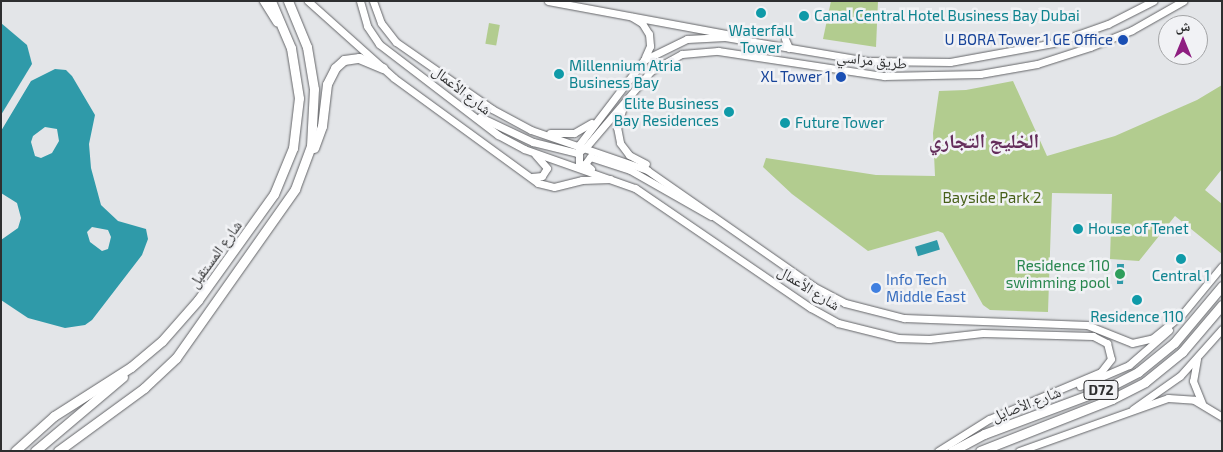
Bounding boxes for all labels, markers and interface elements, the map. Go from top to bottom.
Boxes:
marker: Waterfall Tower [755,7,767,19]
place label: Canal Central Hotel Business Bay Dubai [814,7,1081,25]
marker: Canal Central Hotel Business Bay Dubai [798,10,810,22]
north arrow [1158,15,1208,65]
text: ش [1176,17,1190,34]
place label: Waterfall Tower [729,21,793,56]
place label: U BORA Tower 1 GE Office [943,31,1113,49]
marker: U BORA Tower 1 GE Office [1117,34,1129,46]
street label: طريق مراسي [836,47,908,73]
place label: Millennium Atria Business Bay [569,56,682,91]
street label: شارع الأعمال [429,61,495,119]
marker: Millennium Atria Business Bay [553,68,565,80]
place label: XL Tower 1 [760,68,831,86]
marker: XL Tower 1 [835,71,847,83]
place label: Elite Business Bay Residences [613,94,719,129]
marker: Elite Business Bay Residences [723,106,735,118]
place label: Future Tower [795,114,885,132]
marker: Future Tower [779,117,791,129]
district label: الخليج التجاري [929,128,1039,152]
park label: Bayside Park 2 [942,189,1042,207]
street label: شارع المستقبل [184,217,246,291]
place label: House of Tenet [1088,220,1189,238]
marker: House of Tenet [1072,223,1084,235]
marker: Central 1 [1175,253,1187,265]
place label: Residence 110 swimming pool [1006,256,1110,291]
street label: شارع الأعمال [775,262,843,314]
place label: Central 1 [1151,267,1211,285]
marker: Residence 110 swimming pool [1114,268,1126,280]
place label: Info Tech Middle East [886,270,966,305]
marker: Info Tech Middle East [870,282,882,294]
marker: Residence 110 [1131,294,1143,306]
place label: Residence 110 [1090,308,1184,326]
road number: D72 [1082,378,1120,402]
street label: شارع الأصايل [989,383,1063,425]

